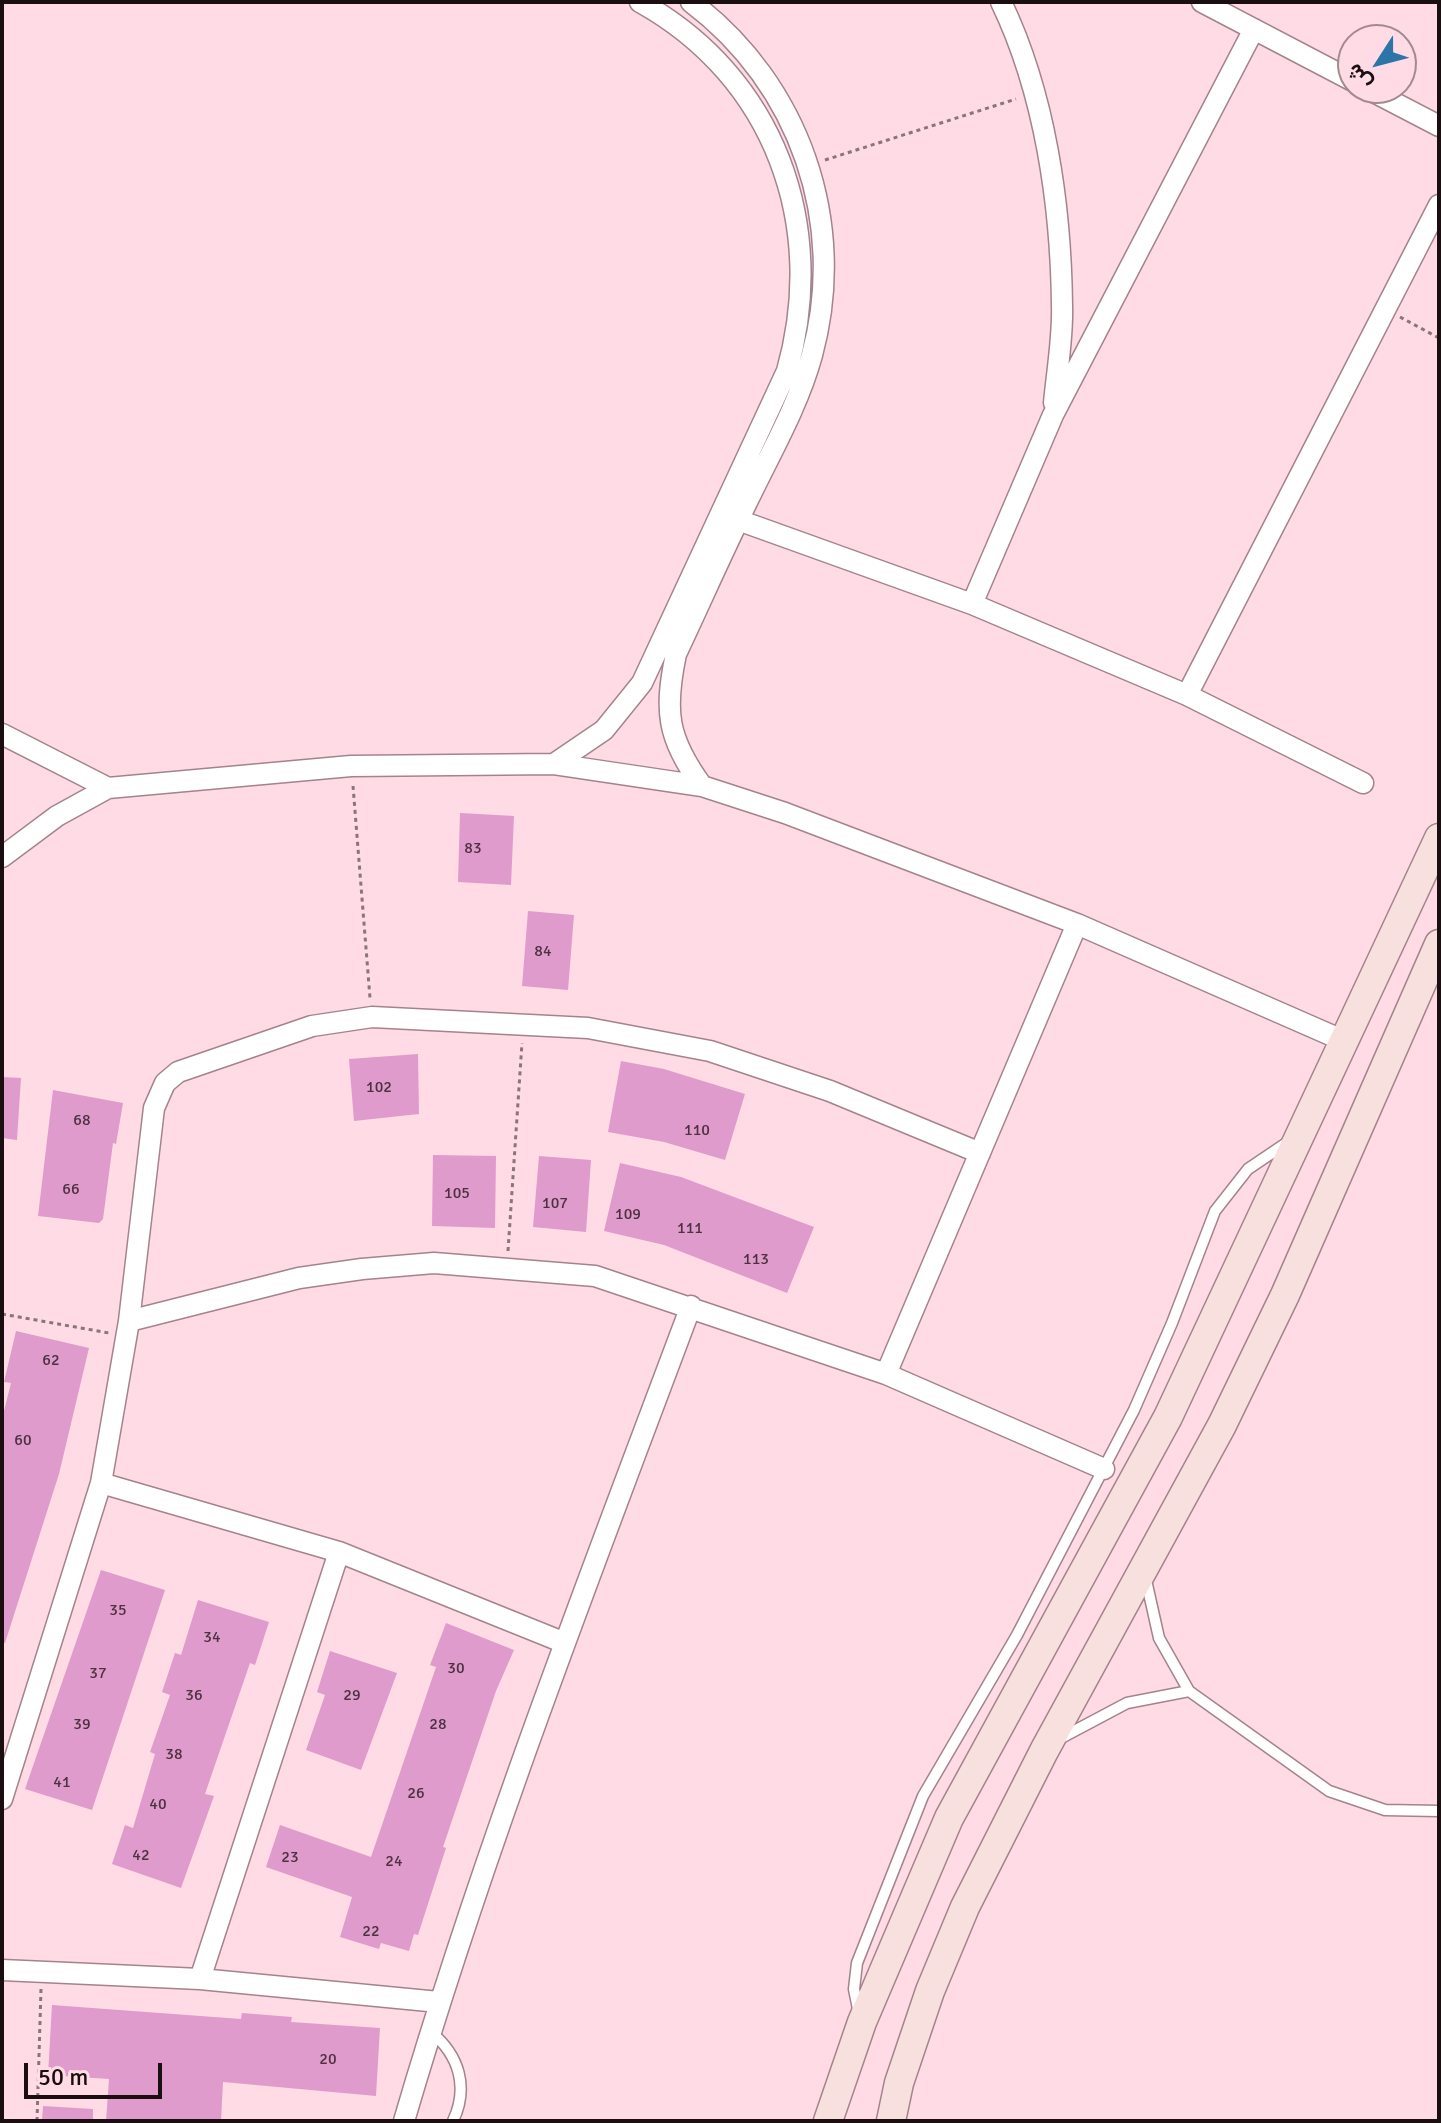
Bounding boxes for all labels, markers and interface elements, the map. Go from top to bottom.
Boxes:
north arrow [1337,24,1417,104]
text: ش [1340,59,1377,96]
house number: 83 [464,839,482,859]
house number: 84 [534,942,552,962]
house number: 102 [366,1078,392,1098]
house number: 68 [73,1111,91,1131]
house number: 110 [684,1121,710,1141]
house number: 66 [62,1180,80,1200]
house number: 105 [444,1184,470,1204]
house number: 107 [542,1194,568,1214]
house number: 109 [615,1205,641,1225]
house number: 111 [677,1219,703,1239]
house number: 113 [743,1250,769,1270]
house number: 62 [42,1351,60,1371]
house number: 60 [14,1431,32,1451]
house number: 35 [109,1601,127,1621]
house number: 34 [203,1628,221,1648]
house number: 30 [447,1659,465,1679]
house number: 37 [89,1664,107,1684]
house number: 36 [185,1686,203,1706]
house number: 29 [343,1686,361,1706]
house number: 39 [73,1715,91,1735]
house number: 28 [429,1715,447,1735]
house number: 38 [165,1745,183,1765]
house number: 41 [53,1773,71,1793]
house number: 26 [407,1784,425,1804]
house number: 40 [149,1795,167,1815]
house number: 42 [132,1846,150,1866]
house number: 23 [281,1848,299,1868]
house number: 24 [385,1852,403,1872]
house number: 22 [362,1922,380,1942]
scale bar [28,2047,166,2097]
house number: 20 [319,2050,337,2070]
text: 50 m [38,2062,88,2092]

